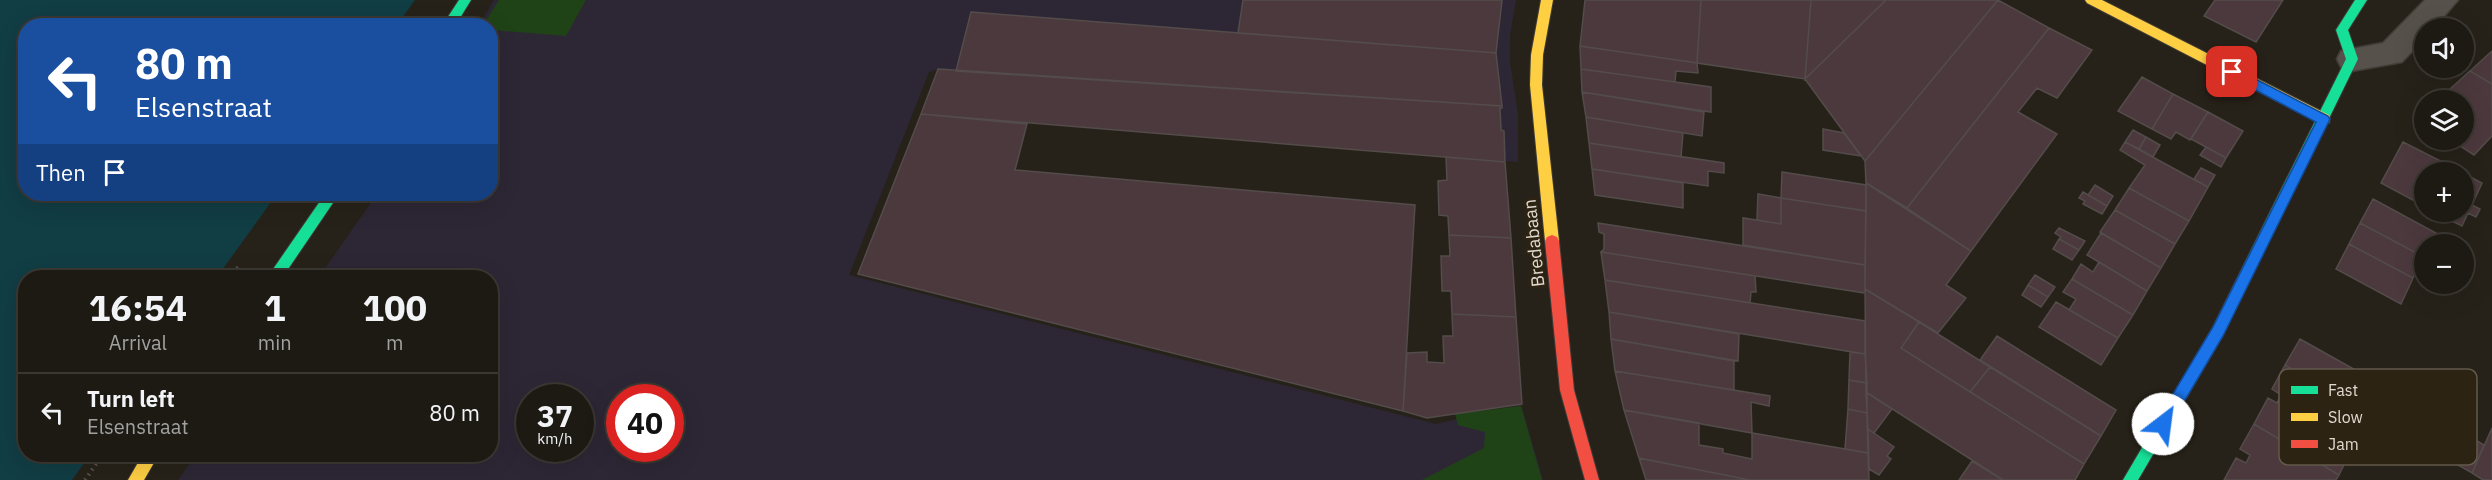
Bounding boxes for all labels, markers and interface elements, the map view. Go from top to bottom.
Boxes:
map controls [2414,18,2474,294]
button: sound [2414,18,2474,78]
text: 80 m [135,36,233,91]
icon: left [36,42,114,120]
pin [2206,46,2257,97]
icon: arrive [2215,55,2248,88]
text: Elsenstraat [135,89,272,124]
button: layers [2414,90,2474,150]
icon: arrive [98,156,131,189]
text: Then [36,158,86,187]
button: + [2414,162,2474,222]
street label: Bredabaan [1517,198,1550,288]
button: − [2414,234,2474,294]
text: 16:54 [89,284,187,331]
text: 1 [264,284,286,331]
text: 100 [362,284,427,331]
text: Arrival [109,329,167,356]
text: min [258,329,292,356]
text: m [386,329,404,356]
legend [2279,369,2477,465]
text: Fast [2328,380,2358,400]
text: Turn left [87,384,175,413]
speed limit sign: 40 [606,384,684,462]
position arrow [2131,392,2195,456]
icon: left [36,396,69,429]
text: 37 [537,396,573,435]
text: 80 m [429,398,480,427]
text: Slow [2328,407,2363,427]
text: Elsenstraat [87,413,188,440]
text: km/h [537,429,573,448]
text: Jam [2328,434,2359,454]

